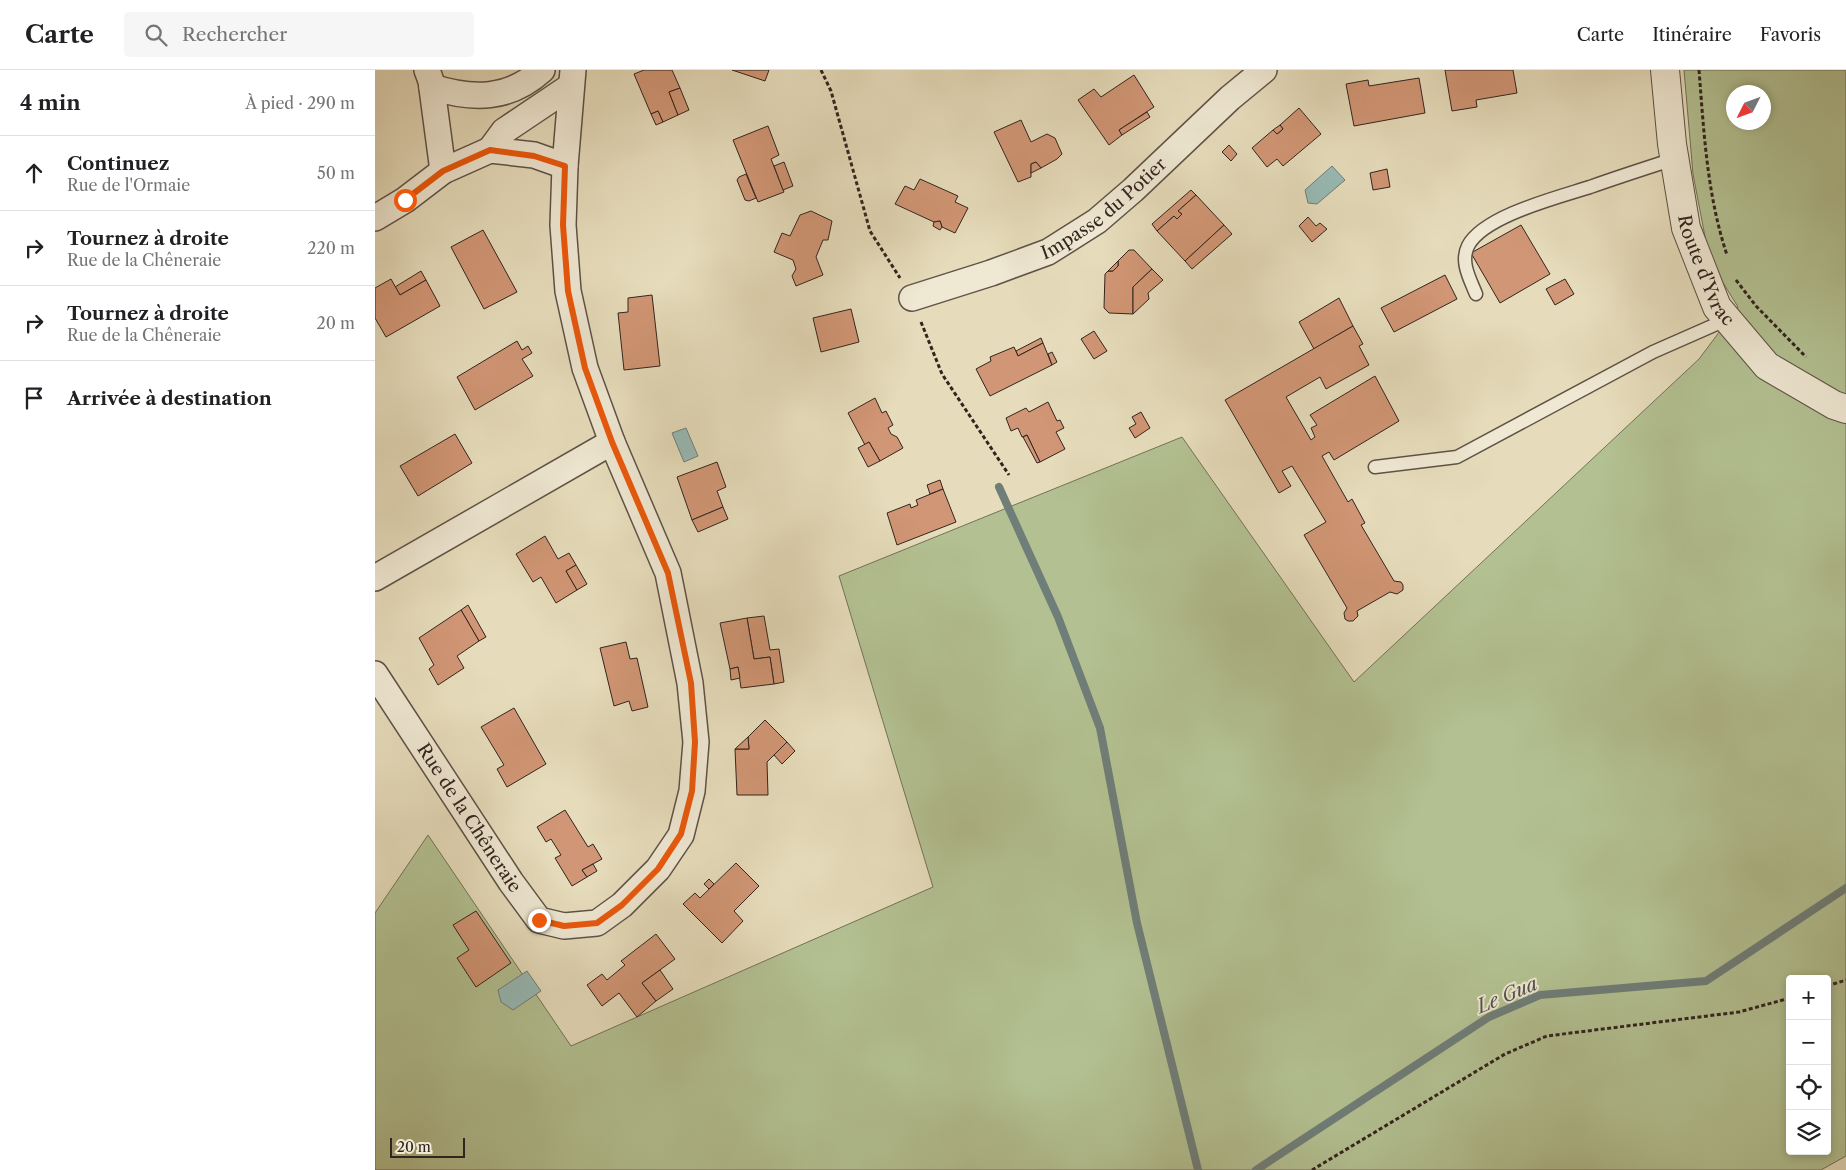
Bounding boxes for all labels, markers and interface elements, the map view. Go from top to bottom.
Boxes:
search box [124,12,474,57]
text: Carte [25,20,94,49]
icon: search [142,21,170,49]
text: Rechercher [182,23,287,46]
text: Carte [1577,24,1624,46]
text: Itinéraire [1652,24,1732,46]
text: Favoris [1760,24,1821,46]
north arrow [1726,85,1771,130]
text: 4 min [20,90,81,115]
text: À pied · 290 m [245,93,355,113]
text: Continuez [67,152,169,175]
street label: Impasse du Potier [1038,153,1171,265]
icon: ahead [20,159,48,187]
text: 50 m [317,163,355,183]
text: Rue de l'Ormaie [67,175,190,195]
route start [394,189,417,212]
street label: Route d'Yvrac [1673,213,1739,330]
text: Tournez à droite [67,227,229,250]
icon: right [20,234,48,262]
text: 220 m [307,238,355,258]
text: Rue de la Chêneraie [67,250,221,270]
text: Tournez à droite [67,302,229,325]
icon: right [20,309,48,337]
text: 20 m [316,313,355,333]
text: Rue de la Chêneraie [67,325,221,345]
icon: arrive [20,384,48,412]
text: Arrivée à destination [67,387,272,410]
street label: Rue de la Chêneraie [412,739,526,897]
route end [528,909,551,932]
water label: Le Gua [1471,972,1541,1019]
map controls [1786,975,1831,1155]
button: + [1786,975,1831,1020]
button: − [1786,1020,1831,1065]
button: locate [1786,1065,1831,1110]
button: layers [1786,1110,1831,1155]
scale bar [390,1135,465,1158]
text: 20 m [397,1138,431,1156]

